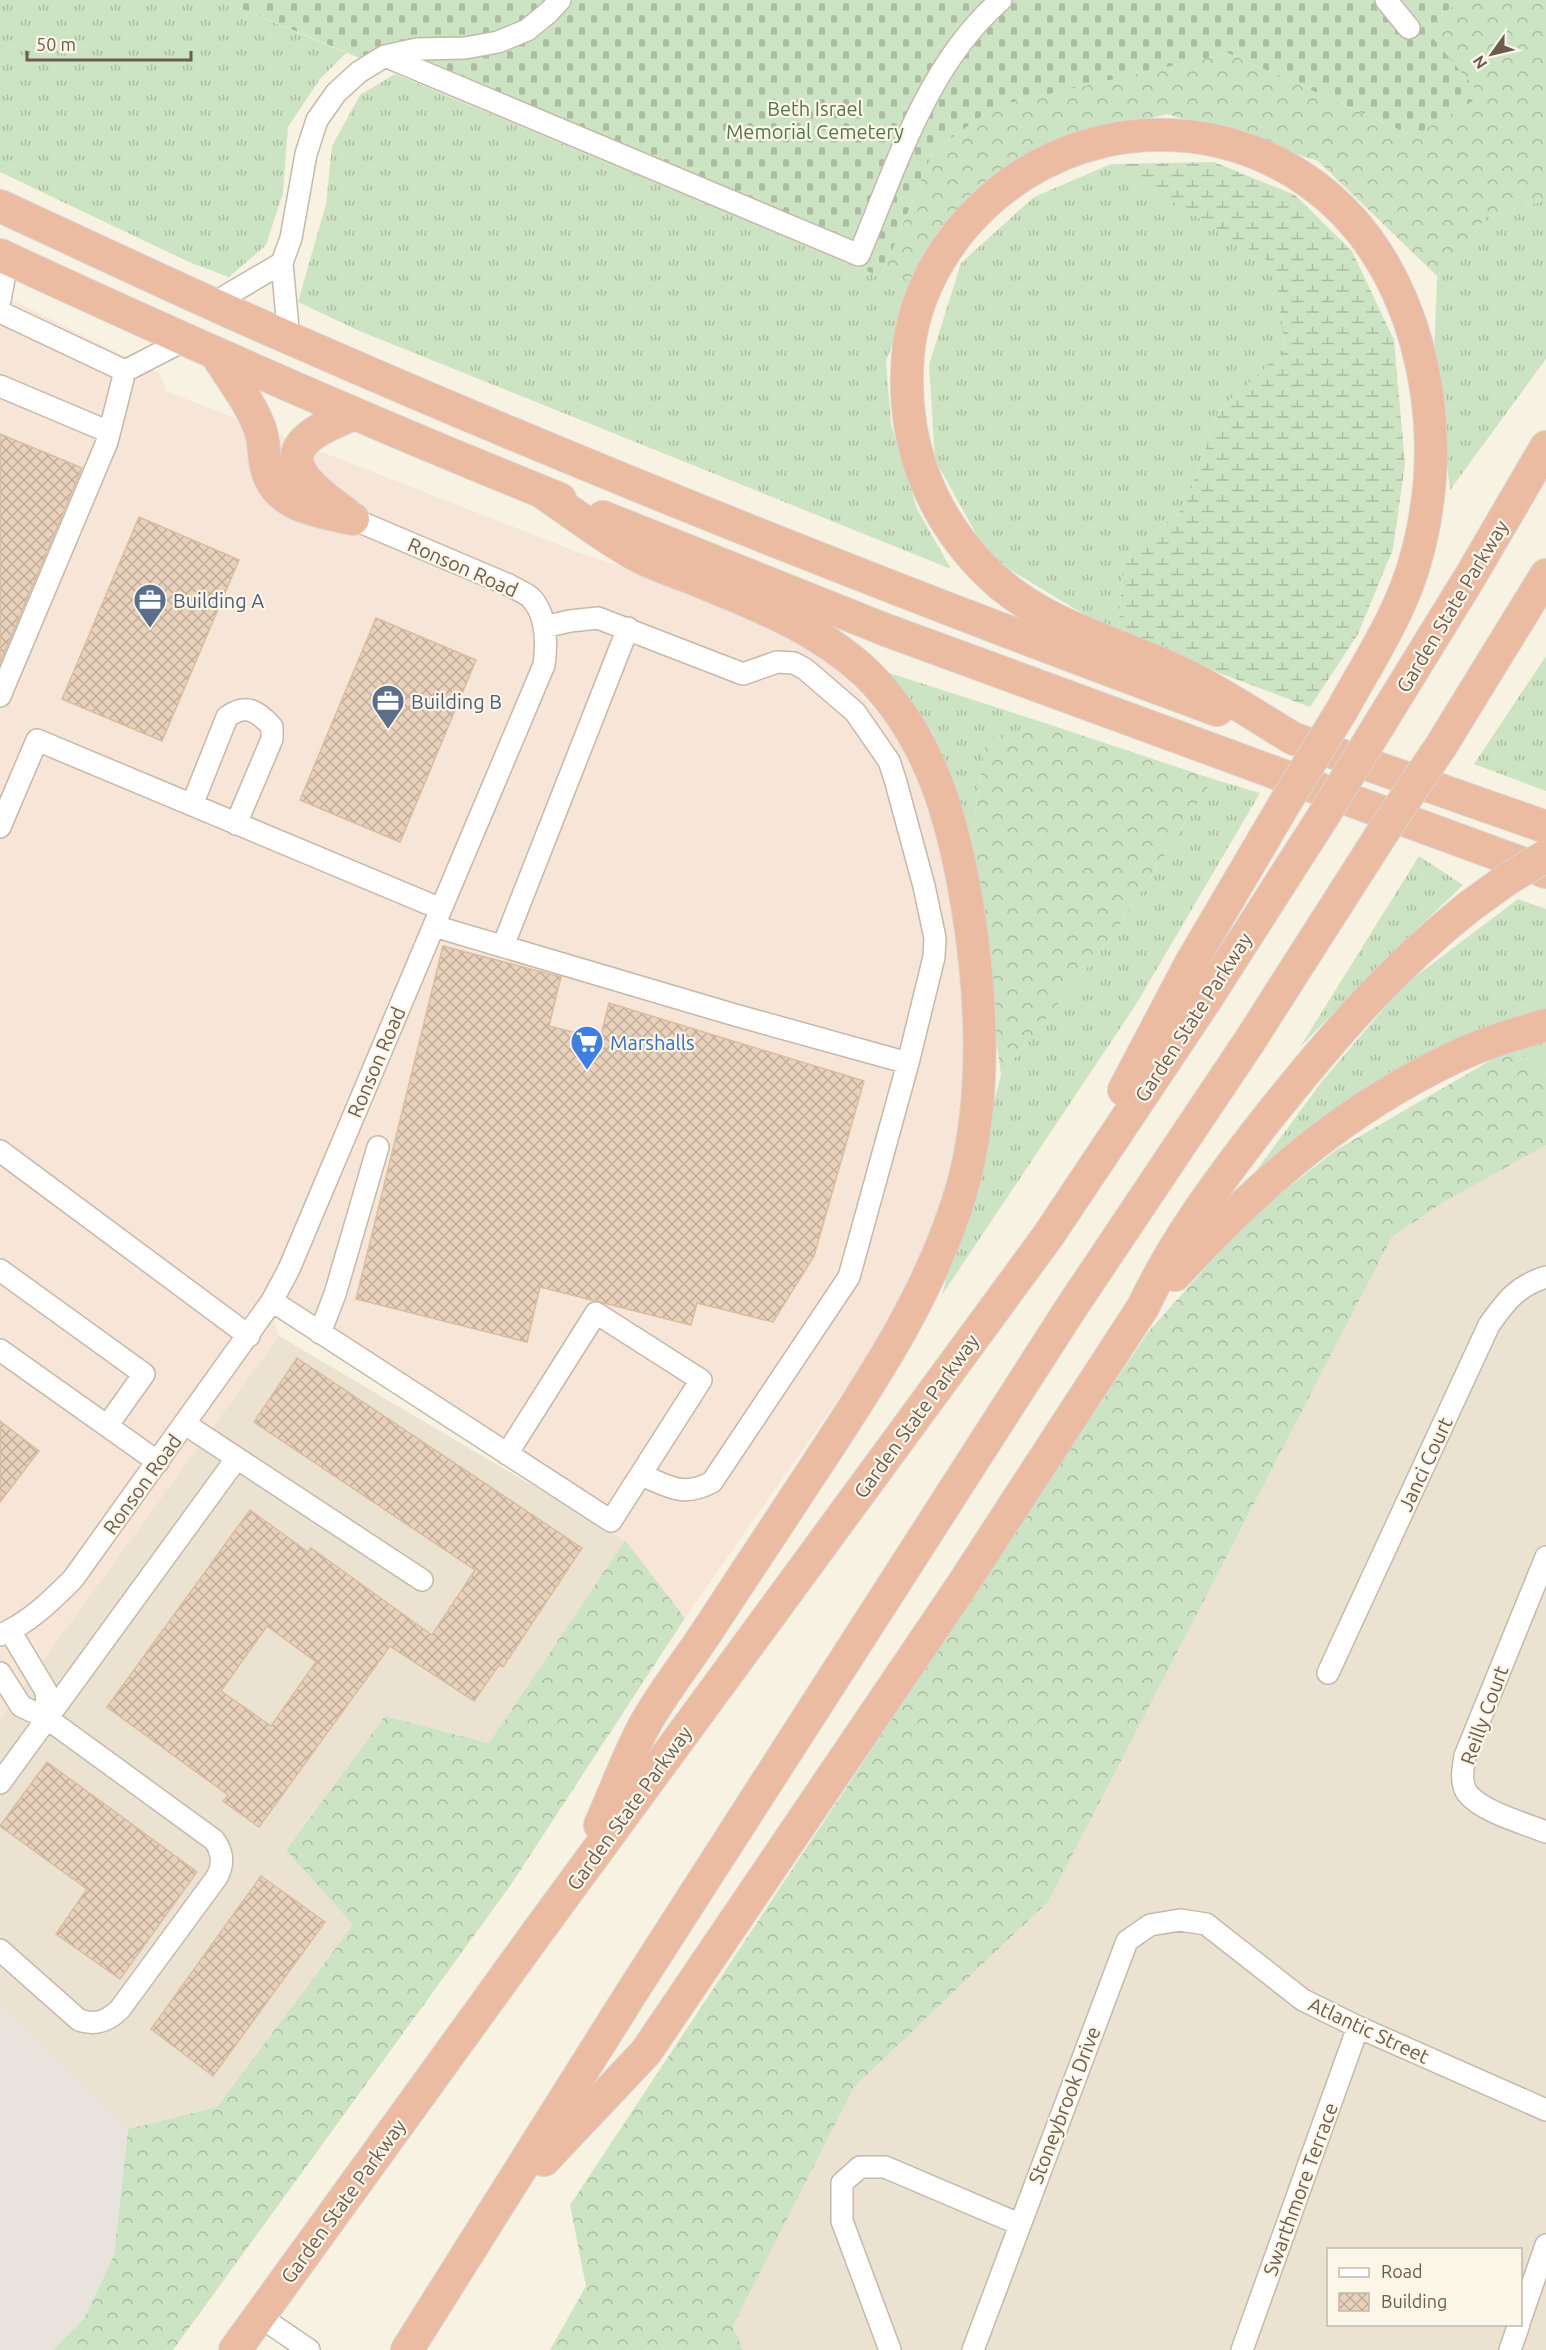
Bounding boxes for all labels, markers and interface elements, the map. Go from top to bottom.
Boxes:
scale bar [27,24,190,62]
north arrow [1462,24,1522,84]
text: 50 m [36,34,76,54]
text: N [1469,52,1490,72]
park label: Beth Israel Memorial Cemetery [726,97,904,143]
street label: Garden State Parkway [1391,515,1513,696]
street label: Ronson Road [404,532,522,602]
office icon: Building A [132,582,168,629]
place label: Building A [173,589,264,612]
office icon: Building B [370,683,406,730]
place label: Building B [411,690,502,713]
street label: Garden State Parkway [1130,928,1256,1106]
street label: Ronson Road [342,1003,410,1121]
supermarket icon: Marshalls [569,1024,605,1071]
place label: Marshalls [610,1031,695,1054]
street label: Garden State Parkway [849,1329,983,1502]
street label: Janci Court [1393,1413,1457,1515]
street label: Ronson Road [98,1429,186,1539]
street label: Reilly Court [1455,1662,1513,1768]
street label: Garden State Parkway [562,1721,696,1894]
street label: Atlantic Street [1305,1992,1433,2068]
street label: Stoneybrook Drive [1023,2023,1105,2187]
street label: Swarthmore Terrace [1258,2099,1342,2279]
street label: Garden State Parkway [276,2114,410,2287]
legend [1327,2248,1522,2326]
text: Road [1381,2261,1423,2281]
text: Building [1381,2291,1447,2311]

